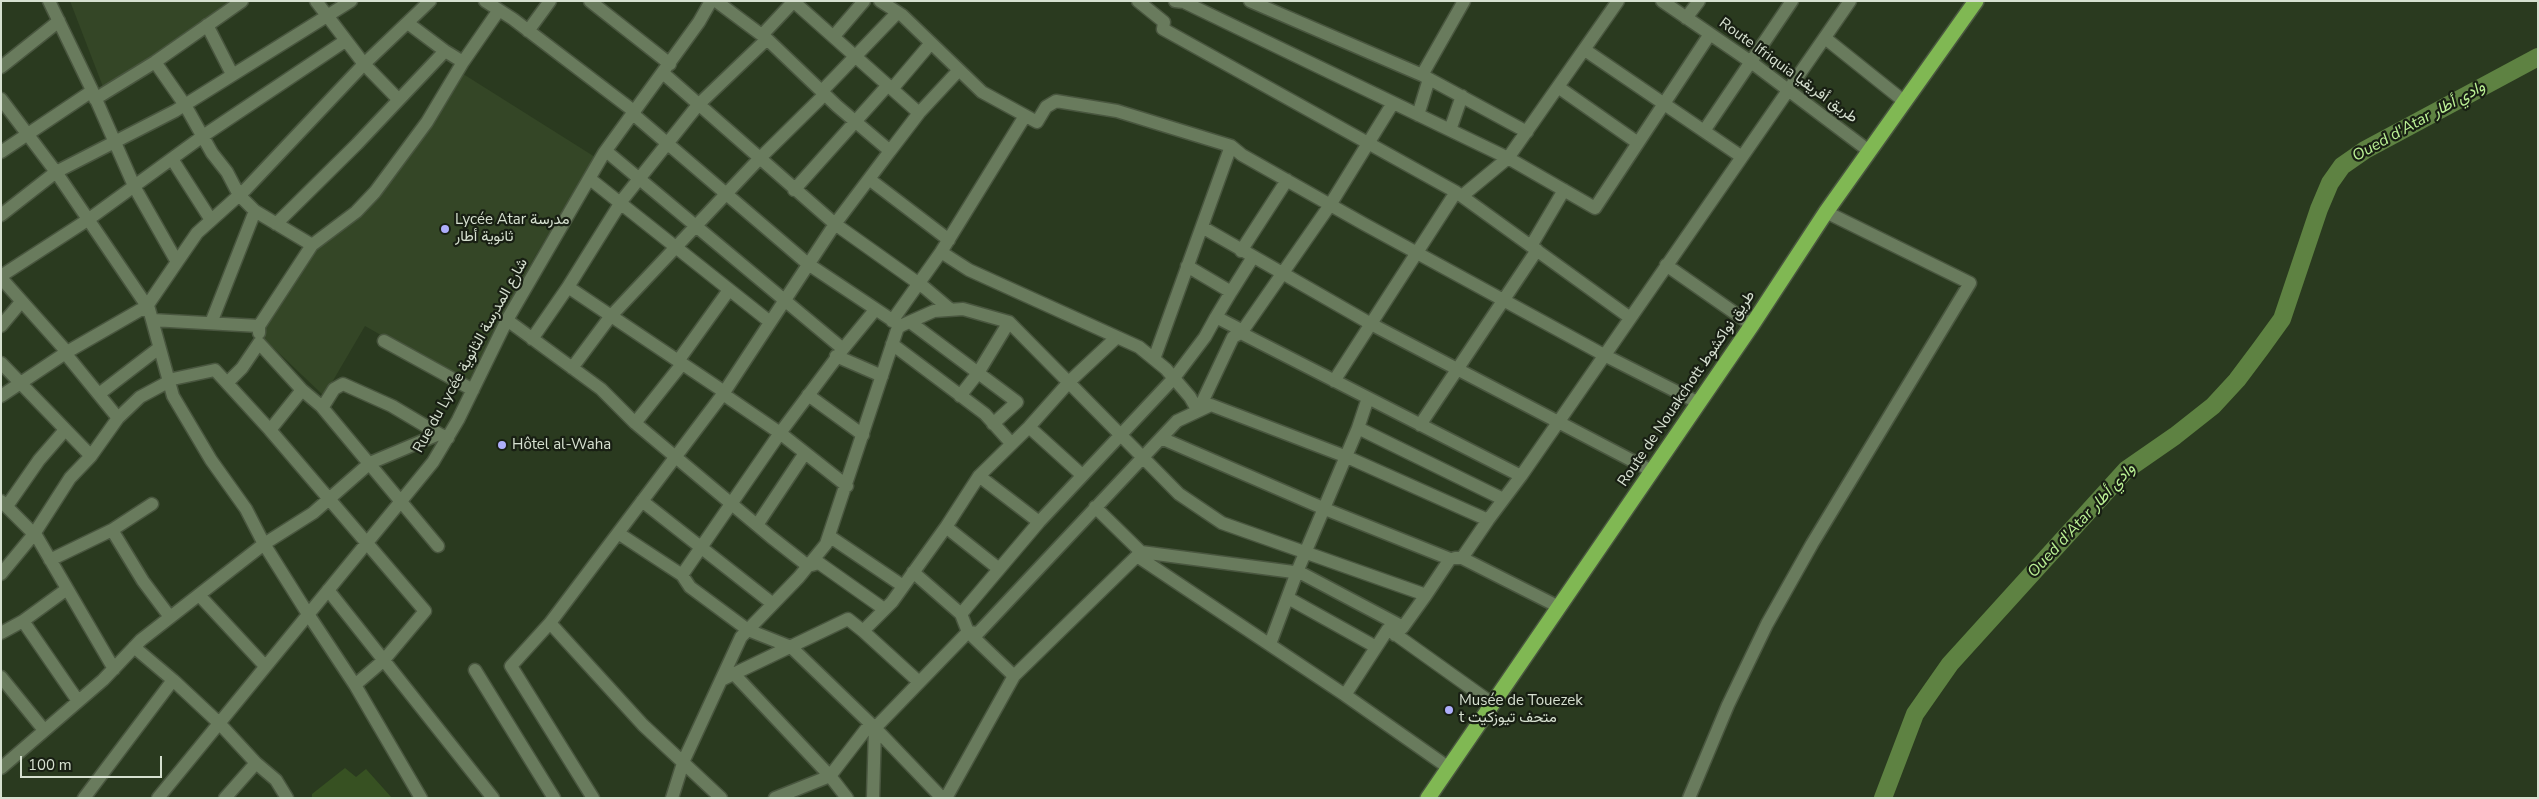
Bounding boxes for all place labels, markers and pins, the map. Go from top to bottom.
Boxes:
place label: Lycée Atar مدرسة ثانوية أطار [455,211,569,246]
marker: Lycée Atar مدرسة ثانوية أطار [439,223,451,235]
place label: Hôtel al-Waha [512,436,611,454]
marker: Hôtel al-Waha [496,439,508,451]
place label: Musée de Touezek t متحف تيوزكيت [1459,692,1583,727]
marker: Musée de Touezek t متحف تيوزكيت [1443,704,1455,716]

